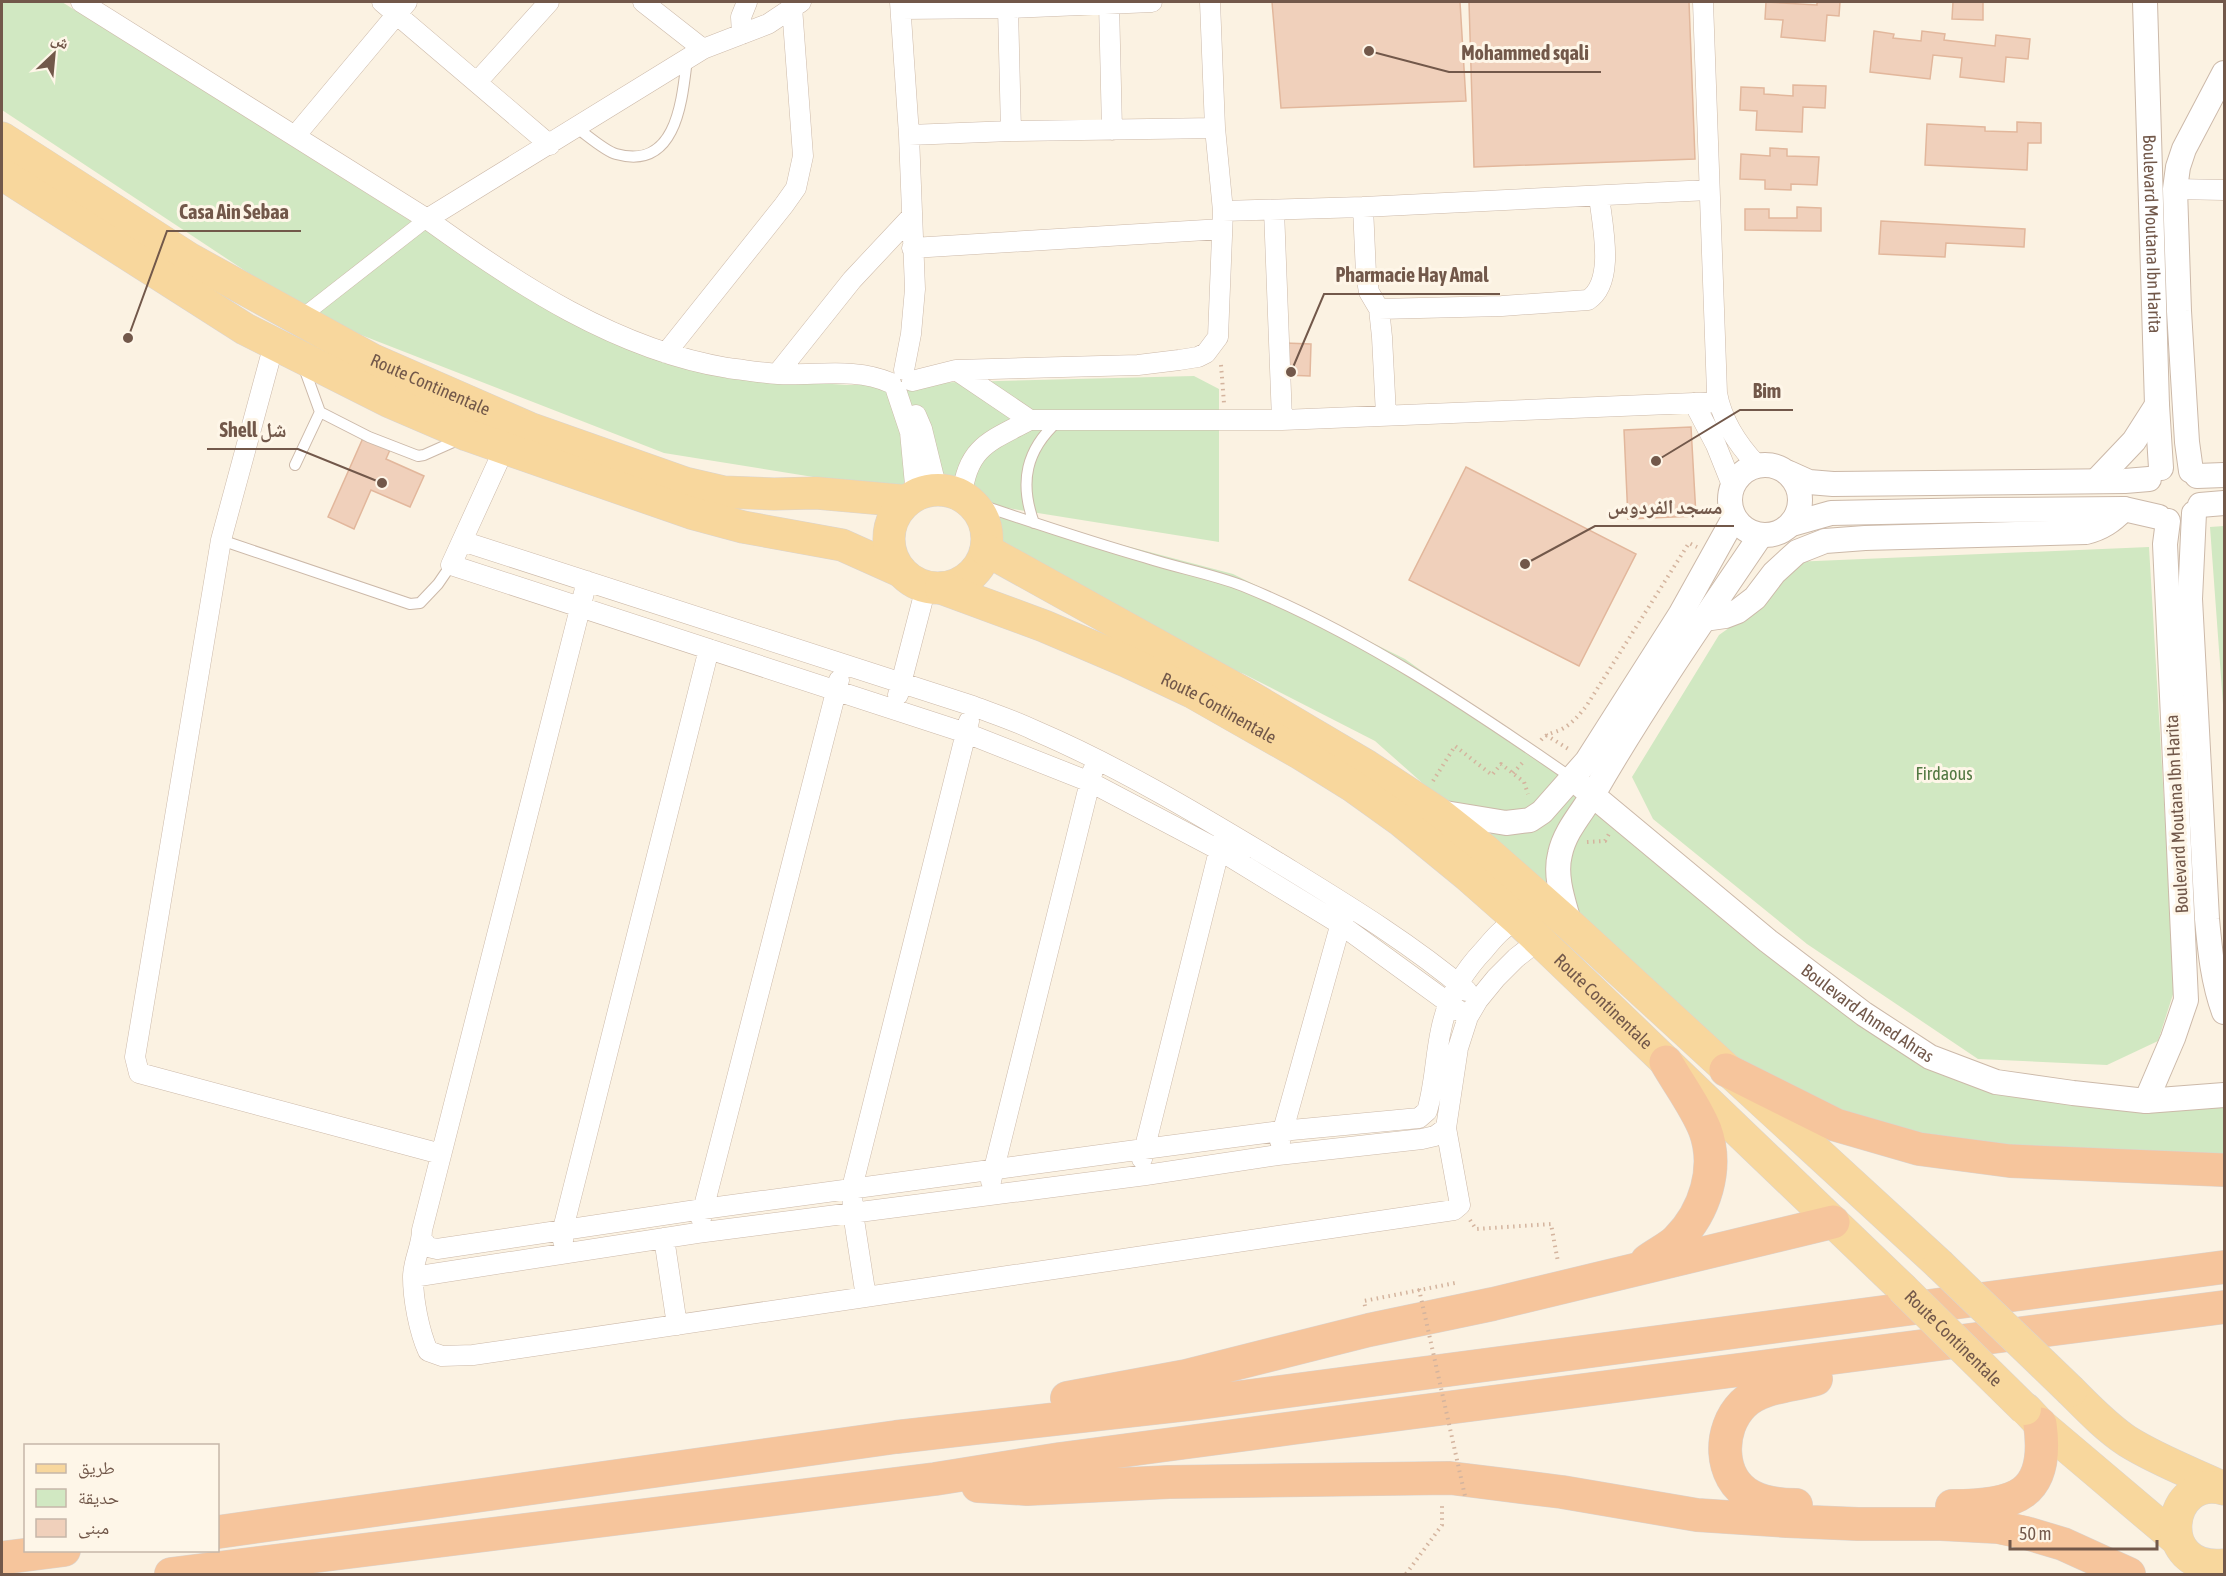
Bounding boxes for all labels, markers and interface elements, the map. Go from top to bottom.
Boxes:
north arrow [24,24,84,84]
text: ش [49,29,72,53]
callout: Mohammed sqali [1449,34,1601,72]
text: Mohammed sqali [1461,41,1589,64]
street label: Boulevard Moutana Ibn Harita [2139,134,2166,334]
callout: Casa Ain Sebaa [167,193,301,231]
text: Casa Ain Sebaa [179,200,289,223]
callout: Pharmacie Hay Amal [1324,256,1500,294]
text: Pharmacie Hay Amal [1336,263,1489,286]
street label: Route Continentale [367,349,493,420]
callout: Bim [1740,372,1793,410]
text: Bim [1753,379,1781,402]
callout: Shell شل [207,411,298,449]
text: Shell شل [220,418,286,443]
callout: مسجد الفردوس [1595,488,1734,526]
text: مسجد الفردوس [1608,495,1723,519]
street label: Route Continentale [1158,668,1280,748]
street label: Boulevard Moutana Ibn Harita [2161,714,2192,914]
park label: Firdaous [1915,763,1973,784]
street label: Route Continentale [1550,949,1657,1053]
street label: Boulevard Ahmed Ahras [1797,959,1938,1067]
street label: Route Continentale [1901,1286,2007,1391]
legend [24,1444,219,1552]
text: طريق [78,1457,115,1479]
text: حديقة [78,1487,119,1508]
scale bar [2010,1513,2157,1551]
text: مبنى [78,1517,109,1539]
text: 50 m [2019,1523,2051,1544]

